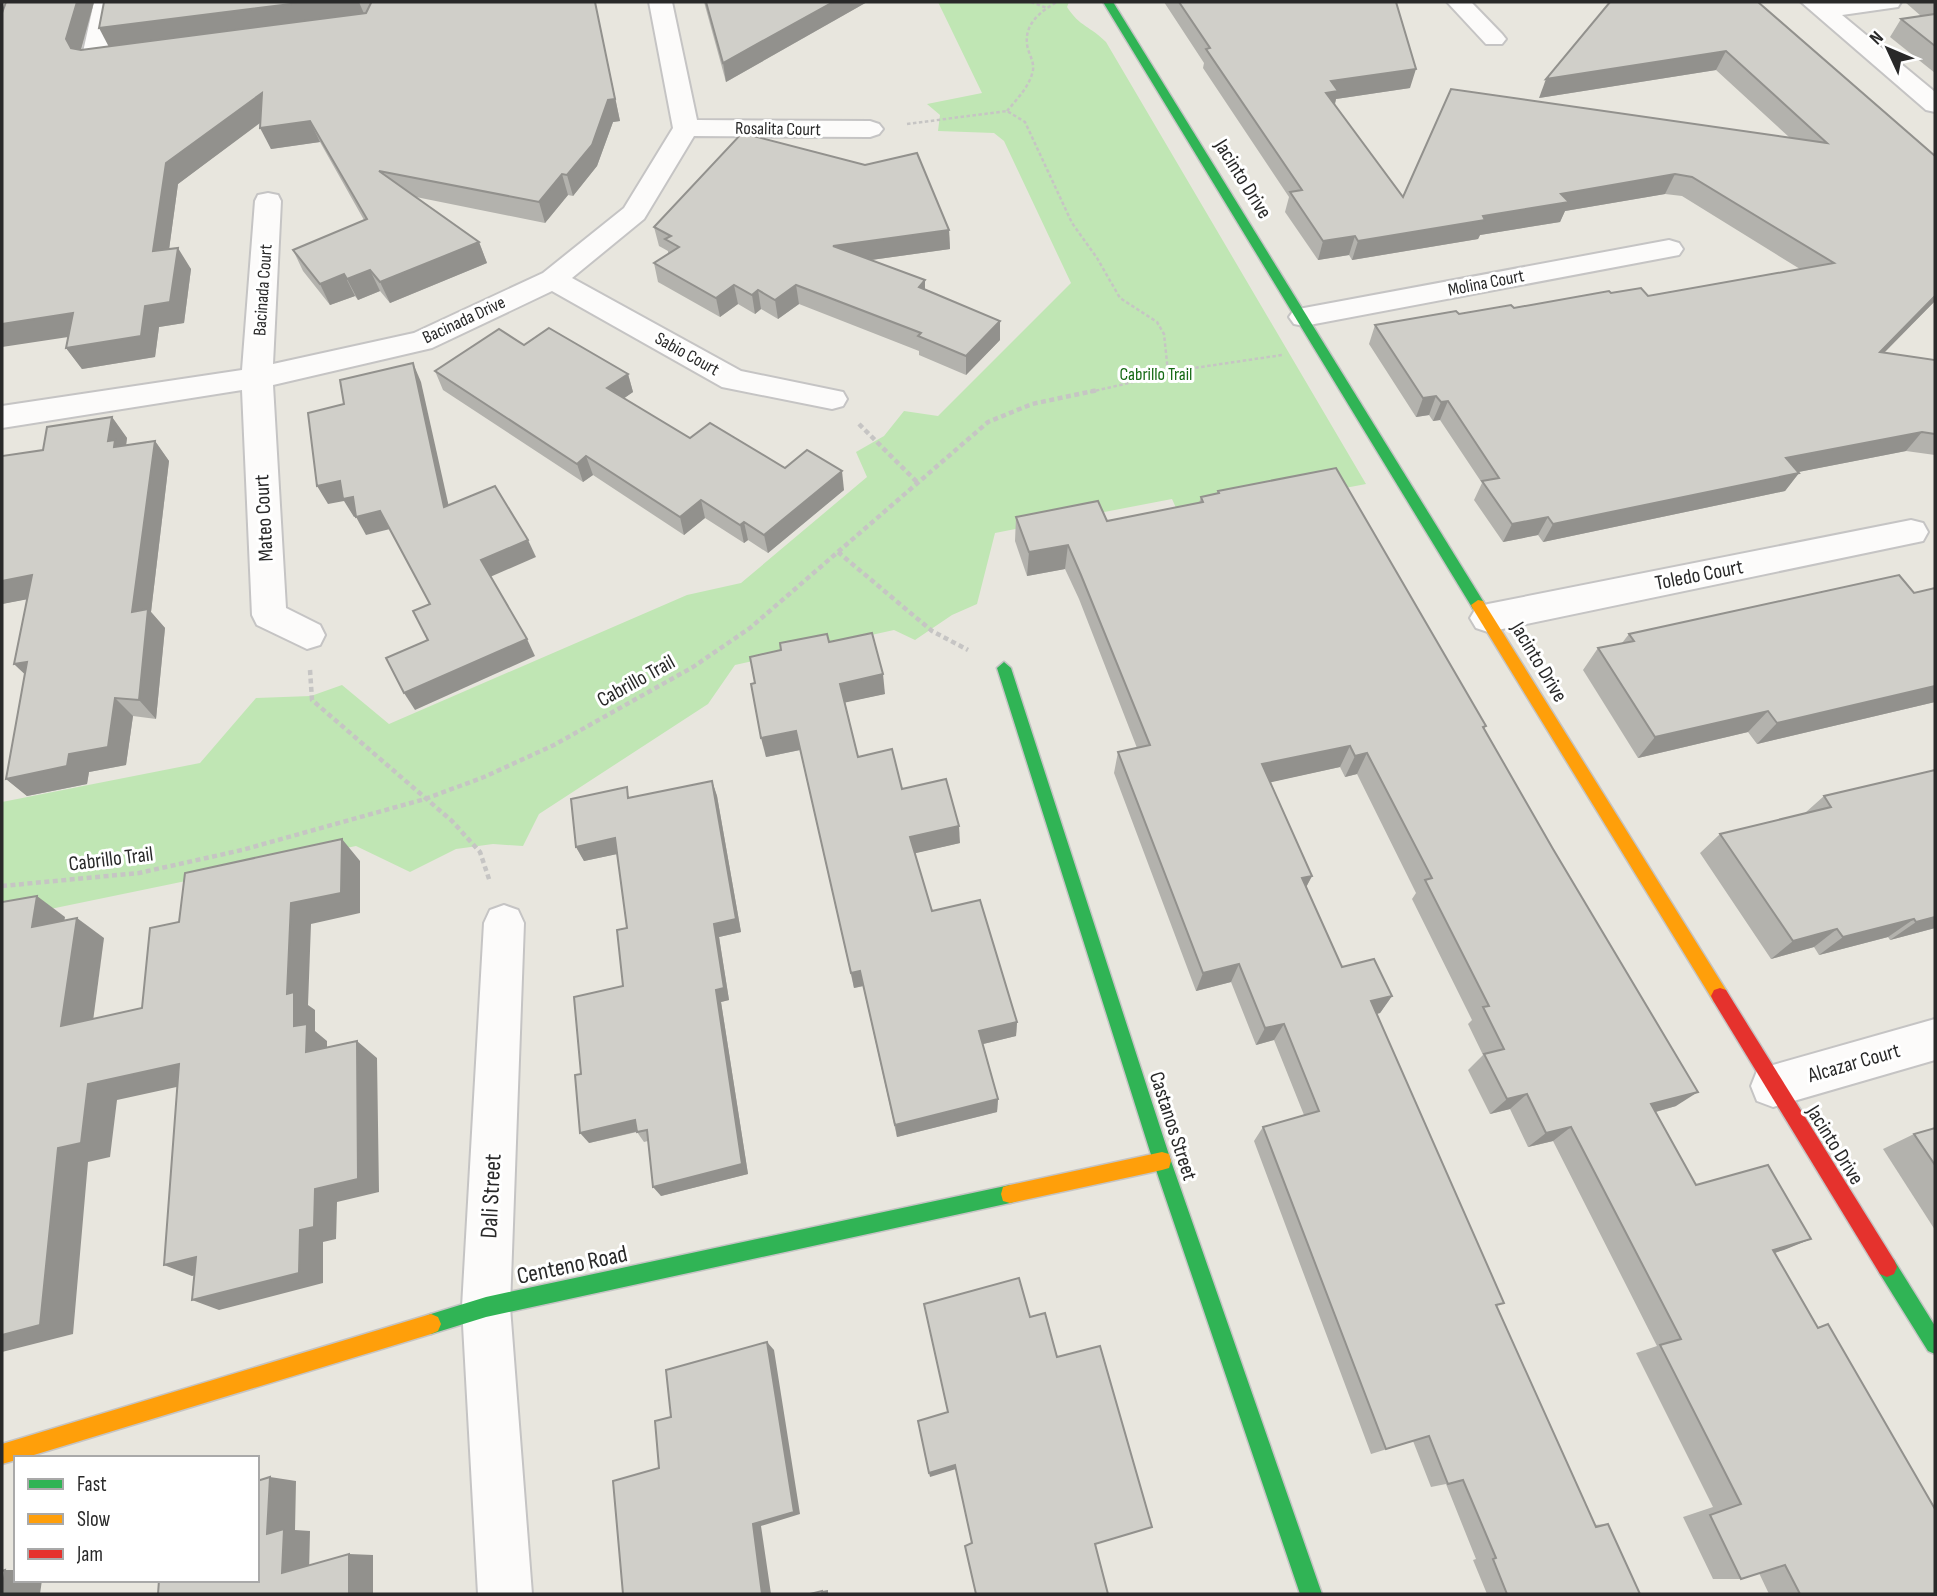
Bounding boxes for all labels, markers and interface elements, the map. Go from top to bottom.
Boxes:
north arrow [1853,14,1923,84]
text: N [1865,27,1889,50]
street label: Rosalita Court [735,118,821,140]
street label: Jacinto Drive [1208,134,1277,223]
street label: Bacinada Court [249,243,277,337]
street label: Molina Court [1446,265,1526,301]
street label: Bacinada Drive [419,292,509,348]
street label: Sabio Court [651,328,723,380]
park label: Cabrillo Trail [1120,364,1192,385]
street label: Mateo Court [249,474,279,562]
street label: Toledo Court [1653,554,1745,596]
street label: Jacinto Drive [1505,617,1573,706]
street label: Cabrillo Trail [593,649,679,713]
street label: Cabrillo Trail [67,841,155,877]
street label: Alcazar Court [1804,1038,1903,1088]
street label: Castanos Street [1144,1069,1202,1183]
street label: Jacinto Drive [1800,1100,1869,1189]
street label: Dali Street [474,1153,508,1239]
street label: Centeno Road [514,1239,630,1291]
legend [14,1456,259,1582]
text: Fast [77,1472,107,1497]
text: Slow [77,1507,111,1532]
text: Jam [76,1542,103,1567]

